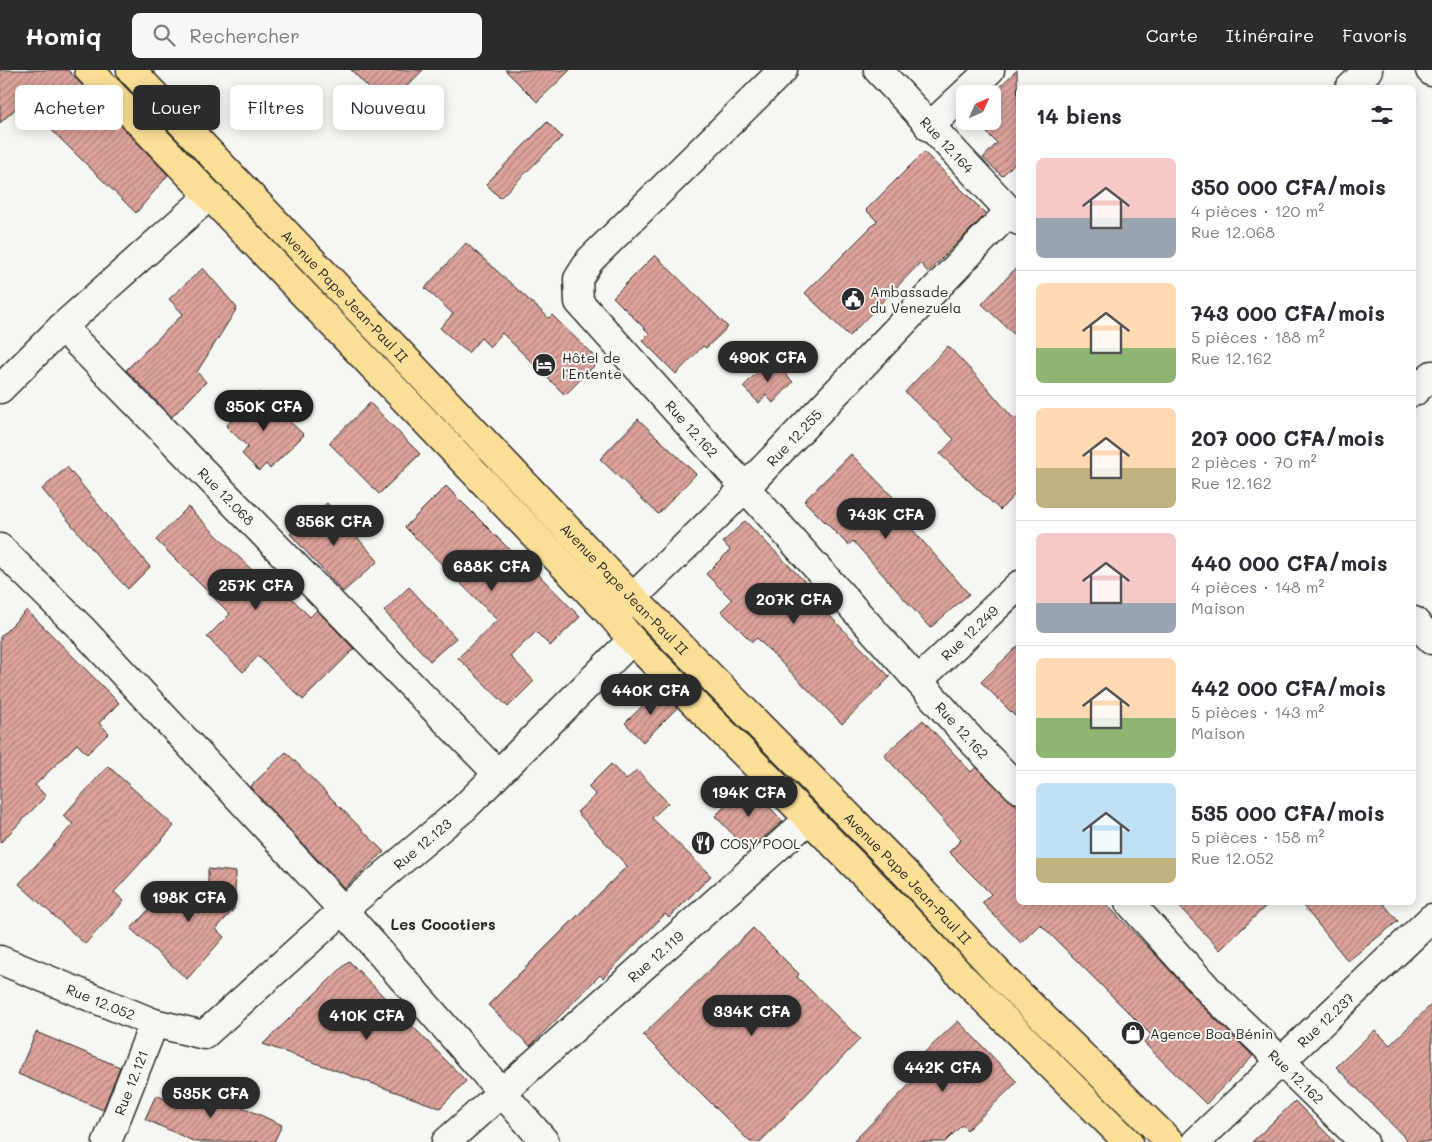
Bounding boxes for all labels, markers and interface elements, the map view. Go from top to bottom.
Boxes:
search box [132,13,482,58]
text: Homiq [25,20,102,51]
icon: search [150,21,178,49]
text: Rechercher [190,23,300,48]
text: Carte [1146,23,1198,47]
text: Itinéraire [1226,23,1314,47]
text: Favoris [1342,23,1407,47]
chip: Acheter [15,85,123,130]
chip: Louer [133,85,220,130]
chip: Filtres [230,85,323,130]
chip: Nouveau [333,85,444,130]
north arrow [956,85,1001,130]
map controls [956,85,1001,130]
icon: filters [1368,101,1396,129]
text: 14 biens [1036,102,1122,129]
street label: Rue 12.164 [916,112,979,178]
text: 350 000 CFA/mois [1191,173,1386,200]
icon: home [1076,178,1136,238]
text: 4 pièces · 120 m² [1191,200,1324,221]
text: Rue 12.068 [1191,221,1275,242]
street label: Avenue Pape Jean-Paul II [278,225,413,366]
place label: Ambassade du Venezuela [870,282,961,317]
public building icon: Ambassade du Venezuela [840,286,866,312]
text: 743 000 CFA/mois [1191,299,1385,326]
icon: home [1076,303,1136,363]
text: 5 pièces · 188 m² [1191,326,1325,347]
pin: 490K CFA [716,340,820,383]
text: 490K CFA [729,346,807,367]
text: Rue 12.162 [1191,347,1272,368]
place label: Hôtel de l'Entente [562,348,622,383]
hotel icon: Hôtel de l'Entente [531,352,557,378]
pin: 350K CFA [212,390,316,432]
text: 350K CFA [225,395,303,416]
street label: Rue 12.162 [662,396,723,461]
street label: Rue 12.255 [762,405,825,470]
text: 207 000 CFA/mois [1191,424,1385,451]
icon: home [1076,428,1136,488]
text: 2 pièces · 70 m² [1191,451,1317,472]
street label: Rue 12.068 [194,463,259,529]
text: Rue 12.162 [1191,472,1272,493]
pin: 743K CFA [834,498,938,540]
text: 743K CFA [848,503,924,524]
pin: 356K CFA [282,504,386,547]
text: 356K CFA [296,510,372,531]
street label: Avenue Pape Jean-Paul II [557,519,693,658]
text: 440 000 CFA/mois [1191,549,1388,576]
pin: 688K CFA [440,550,544,592]
icon: home [1076,553,1136,613]
text: 688K CFA [453,555,531,576]
pin: 257K CFA [204,568,308,611]
text: 257K CFA [218,574,294,595]
text: 4 pièces · 148 m² [1191,576,1325,597]
pin: 207K CFA [742,582,846,625]
text: 207K CFA [756,588,832,609]
text: Maison [1191,597,1245,618]
street label: Rue 12.249 [936,601,1002,664]
pin: 440K CFA [599,674,703,716]
text: 442 000 CFA/mois [1191,674,1386,701]
icon: home [1076,678,1136,738]
text: 440K CFA [612,679,690,700]
street label: Rue 12.162 [932,697,993,762]
text: 5 pièces · 143 m² [1191,701,1324,722]
text: Maison [1191,722,1245,743]
pin: 194K CFA [697,776,801,818]
text: 194K CFA [712,781,786,802]
text: 535 000 CFA/mois [1191,799,1385,826]
icon: home [1076,803,1136,863]
street label: Avenue Pape Jean-Paul II [840,808,976,948]
street label: Rue 12.123 [389,814,455,873]
text: 5 pièces · 158 m² [1191,826,1325,847]
restaurant icon: COSY POOL [690,830,716,856]
place label: COSY POOL [720,834,801,853]
text: Rue 12.052 [1191,847,1274,868]
pin: 198K CFA [137,880,241,923]
text: 198K CFA [152,886,226,907]
district label: Les Cocotiers [391,914,495,934]
street label: Rue 12.119 [623,926,687,986]
street label: Rue 12.052 [64,979,138,1024]
street label: Rue 12.237 [1292,988,1358,1051]
pin: 334K CFA [700,994,804,1037]
pin: 410K CFA [315,998,419,1041]
text: 334K CFA [713,1000,791,1021]
text: 410K CFA [329,1004,405,1025]
shop icon: Agence Boa Bénin [1120,1020,1146,1046]
place label: Agence Boa Bénin [1150,1024,1273,1043]
street label: Rue 12.162 [1265,1045,1329,1108]
street label: Rue 12.121 [109,1047,152,1118]
pin: 442K CFA [891,1050,995,1093]
text: 442K CFA [904,1056,982,1077]
pin: 535K CFA [159,1076,263,1119]
text: 535K CFA [173,1082,249,1103]

